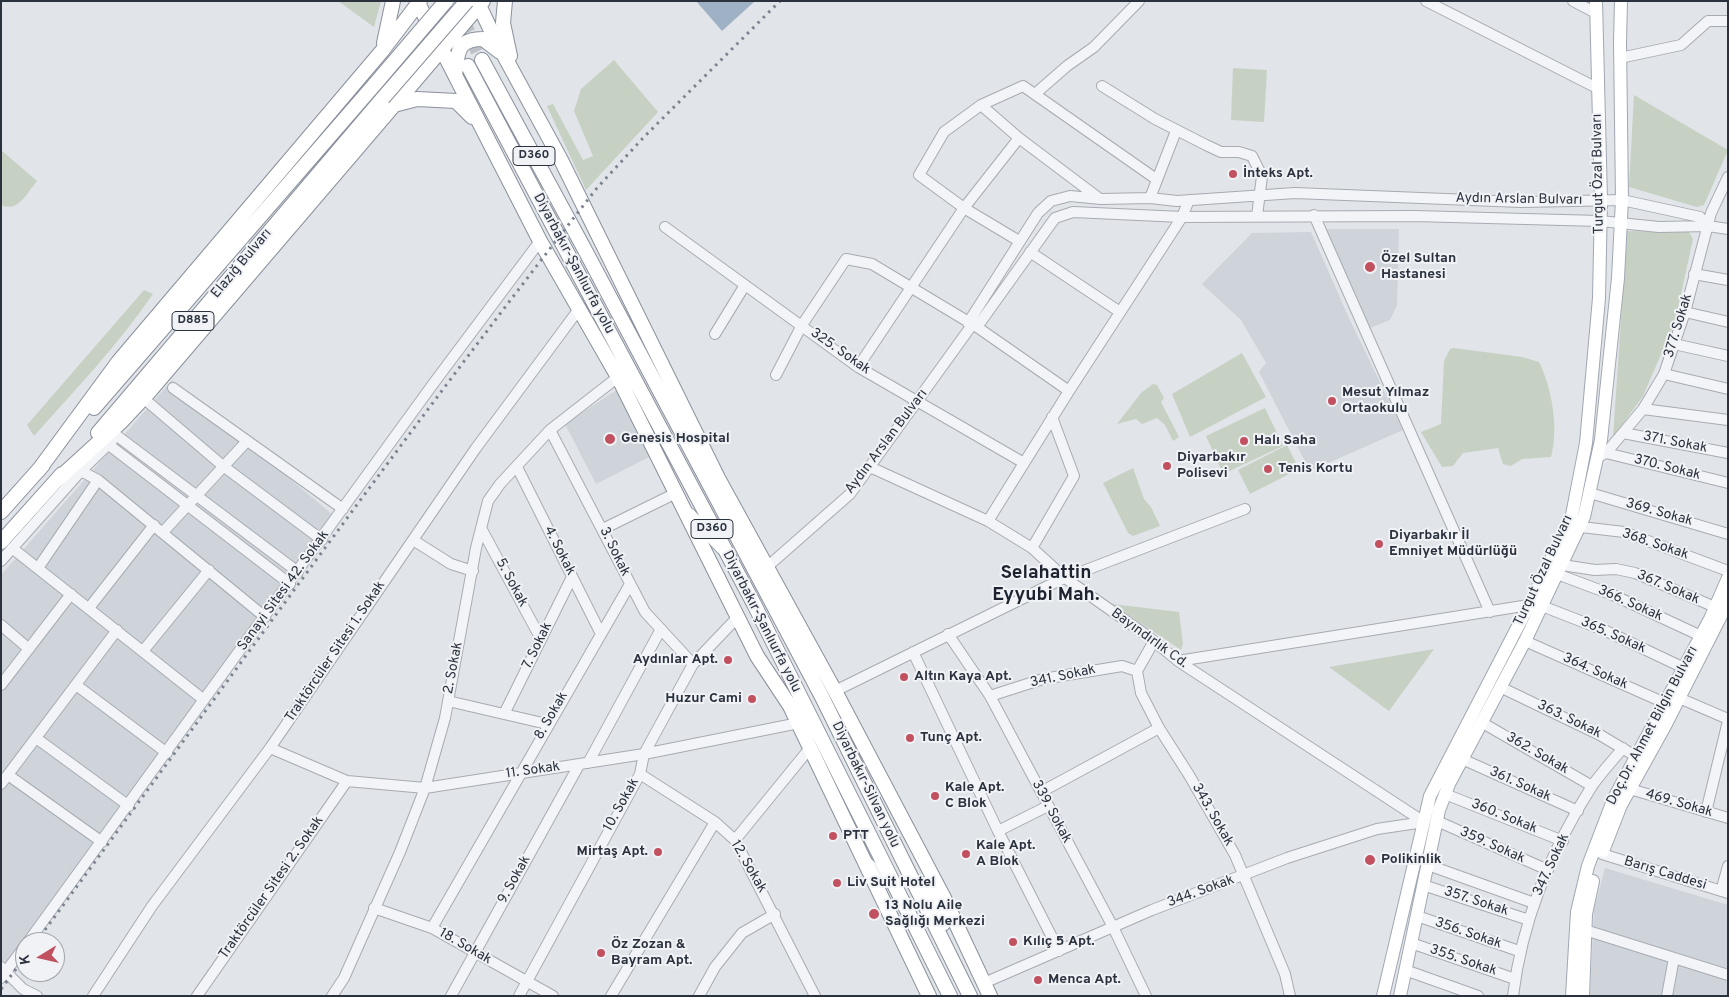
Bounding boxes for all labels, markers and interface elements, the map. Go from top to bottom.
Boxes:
street label: Turgut Özal Bulvarı [1590,114,1608,234]
road number: D360 [513,146,555,166]
place label: İnteks Apt. [1243,166,1313,182]
marker: İnteks Apt. [1227,168,1239,180]
street label: Aydın Arslan Bulvarı [1456,190,1582,210]
street label: Diyarbakır-Şanlıurfa yolu [529,191,617,337]
street label: Elazığ Bulvarı [208,226,276,302]
place label: Özel Sultan Hastanesi [1381,251,1456,284]
marker: Özel Sultan Hastanesi [1363,260,1377,274]
street label: 377. Sokak [1661,292,1697,360]
road number: D885 [172,312,214,331]
street label: 325. Sokak [807,325,873,379]
place label: Mesut Yılmaz Ortaokulu [1342,385,1429,418]
street label: Aydın Arslan Bulvarı [842,386,932,498]
marker: Mesut Yılmaz Ortaokulu [1326,395,1338,407]
street label: 371. Sokak [1641,429,1709,457]
place label: Genesis Hospital [621,431,730,447]
marker: Genesis Hospital [603,432,617,446]
place label: Halı Saha [1254,433,1316,449]
marker: Halı Saha [1238,435,1250,447]
place label: Diyarbakır Polisevi [1177,450,1246,482]
street label: 370. Sokak [1632,452,1702,484]
marker: Diyarbakır Polisevi [1161,460,1173,472]
place label: Tenis Kortu [1278,461,1353,477]
marker: Tenis Kortu [1262,463,1274,475]
street label: 369. Sokak [1624,495,1694,531]
street label: Turgut Özal Bulvarı [1511,513,1577,629]
road number: D360 [691,520,733,538]
street label: 4. Sokak [539,524,579,578]
street label: 3. Sokak [595,525,633,579]
street label: 368. Sokak [1619,526,1691,564]
street label: Sanayi Sitesi 42. Sokak [235,527,333,655]
place label: Diyarbakır İl Emniyet Müdürlüğü [1389,528,1517,560]
marker: Diyarbakır İl Emniyet Müdürlüğü [1373,538,1385,550]
street label: Diyarbakır-Şanlıurfa yolu [718,548,804,696]
street label: 5. Sokak [491,556,531,610]
district label: Selahattin Eyyubi Mah. [992,563,1100,607]
street label: 367. Sokak [1634,567,1702,609]
street label: Traktörcüler Sitesi 1. Sokak [282,578,390,726]
street label: 366. Sokak [1595,582,1665,626]
street label: Bayındırlık Cd. [1107,605,1191,673]
street label: 365. Sokak [1578,614,1648,658]
street label: 7. Sokak [519,620,557,672]
street label: 2. Sokak [441,640,467,696]
street label: Doç.Dr. Ahmet Bilgin Bulvarı [1604,644,1702,808]
street label: 364. Sokak [1560,650,1630,694]
place label: Aydınlar Apt. [633,652,718,668]
marker: Aydınlar Apt. [722,654,734,666]
street label: 341. Sokak [1029,662,1097,692]
place label: Altın Kaya Apt. [914,669,1012,685]
marker: Altın Kaya Apt. [898,671,910,683]
street label: 8. Sokak [532,689,572,743]
place label: Huzur Cami [665,691,742,707]
marker: Huzur Cami [746,693,758,705]
street label: 363. Sokak [1534,697,1604,743]
street label: Diyarbakır-Silvan yolu [827,719,903,851]
street label: 362. Sokak [1503,729,1571,779]
place label: Tunç Apt. [920,730,982,746]
marker: Tunç Apt. [904,732,916,744]
street label: 11. Sokak [505,759,561,783]
street label: 361. Sokak [1486,764,1554,806]
street label: 10. Sokak [600,775,644,835]
street label: 339. Sokak [1027,778,1075,846]
place label: Kale Apt. C Blok [945,780,1004,812]
street label: 343. Sokak [1187,781,1237,849]
street label: 469. Sokak [1643,786,1715,822]
marker: Kale Apt. C Blok [929,790,941,802]
street label: 360. Sokak [1468,796,1540,838]
street label: Traktörcüler Sitesi 2. Sokak [216,813,328,963]
street label: 359. Sokak [1457,824,1527,868]
place label: PTT [843,828,869,844]
marker: PTT [827,830,839,842]
street label: 347. Sokak [1530,831,1574,899]
street label: 12. Sokak [726,838,770,896]
place label: Kale Apt. A Blok [976,838,1035,870]
place label: Mirtaş Apt. [577,844,648,860]
marker: Mirtaş Apt. [652,846,664,858]
marker: Kale Apt. A Blok [960,848,972,860]
place label: Polikinlik [1381,852,1442,868]
street label: 9. Sokak [495,853,535,907]
marker: Polikinlik [1363,853,1377,867]
street label: Barış Caddesi [1622,853,1708,895]
street label: 344. Sokak [1165,872,1237,912]
place label: Liv Suit Hotel [847,875,935,891]
marker: Liv Suit Hotel [831,877,843,889]
street label: 357. Sokak [1441,884,1511,920]
place label: 13 Nolu Aile Sağlığı Merkezi [885,898,985,930]
marker: 13 Nolu Aile Sağlığı Merkezi [867,907,881,921]
street label: 356. Sokak [1432,915,1504,953]
street label: 18. Sokak [436,925,494,969]
north arrow [15,932,65,982]
place label: Kılıç 5 Apt. [1023,934,1095,950]
marker: Kılıç 5 Apt. [1007,936,1019,948]
place label: Öz Zozan & Bayram Apt. [611,937,692,970]
street label: 355. Sokak [1427,942,1499,980]
marker: Öz Zozan & Bayram Apt. [595,947,607,959]
text: K [17,953,35,966]
place label: Menca Apt. [1048,972,1121,988]
marker: Menca Apt. [1032,974,1044,986]

